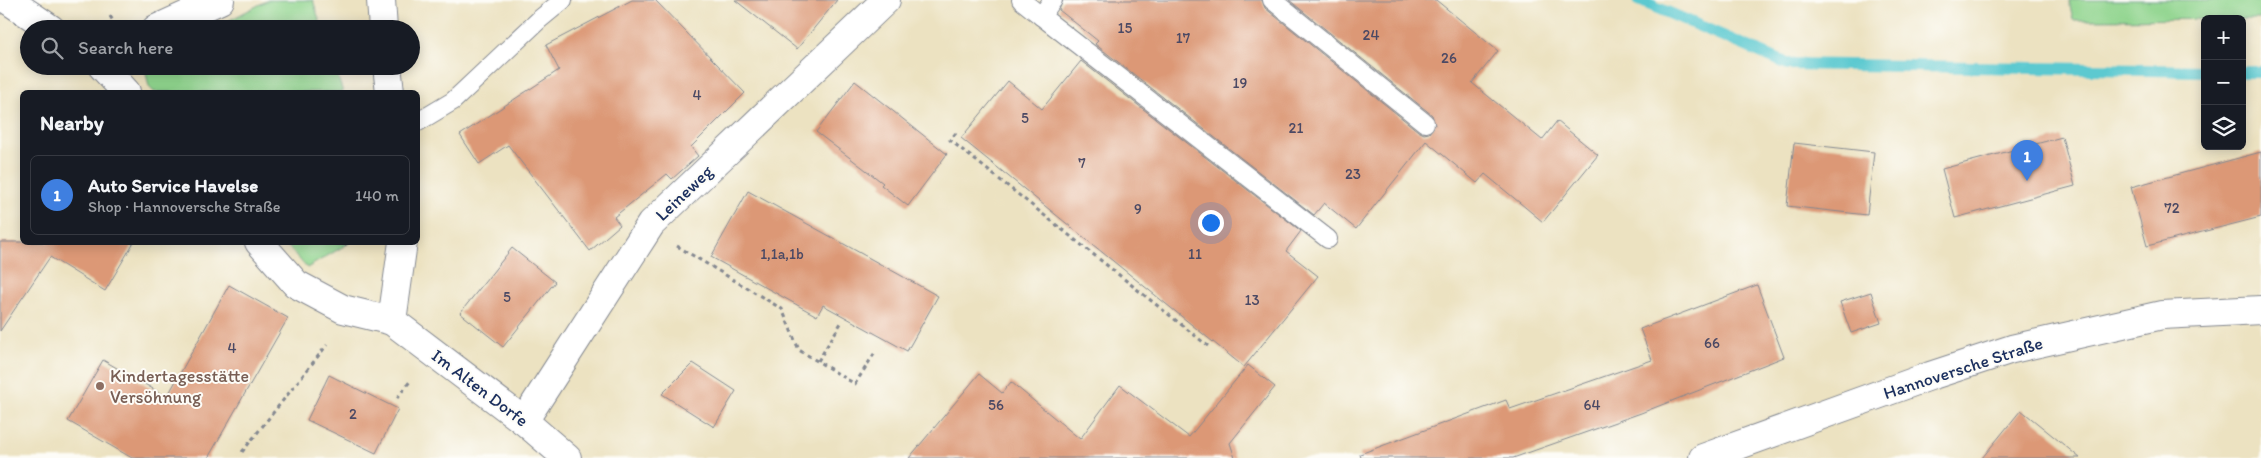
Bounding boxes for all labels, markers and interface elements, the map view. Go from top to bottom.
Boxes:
map controls [2201,15,2246,150]
button: + [2201,15,2246,60]
house number: 15 [1118,19,1133,37]
search box [20,20,420,75]
house number: 24 [1363,26,1379,44]
house number: 17 [1176,29,1191,47]
icon: search [38,34,66,62]
text: Search here [78,36,173,59]
house number: 26 [1441,49,1457,67]
button: − [2201,60,2246,105]
house number: 19 [1233,74,1248,92]
house number: 4 [692,86,702,104]
button: layers [2201,105,2246,150]
house number: 5 [1021,109,1029,127]
text: Nearby [40,110,104,135]
house number: 21 [1289,119,1303,137]
pin: 1 [2011,140,2043,181]
house number: 7 [1078,154,1086,172]
street label: Leineweg [651,160,718,226]
house number: 23 [1345,165,1361,183]
text: Auto Service Havelse [88,174,258,197]
text: 1 [53,186,61,205]
text: 140 m [355,186,399,205]
text: Shop · Hannoversche Straße [88,197,280,216]
house number: 72 [2164,199,2180,217]
house number: 9 [1134,200,1142,218]
your location [1198,210,1224,236]
house number: 1,1a,1b [760,245,804,263]
house number: 11 [1188,245,1202,263]
house number: 5 [503,288,511,306]
house number: 13 [1244,291,1260,309]
street label: Hannoversche Straße [1881,332,2045,404]
house number: 66 [1704,334,1720,352]
house number: 4 [227,339,237,357]
street label: Im Alten Dorfe [427,344,533,432]
place label: Kindertagesstätte Versöhnung [110,365,249,408]
marker: Kindertagesstätte Versöhnung [94,380,106,392]
house number: 56 [988,396,1004,414]
house number: 64 [1584,396,1600,414]
house number: 2 [349,405,357,423]

